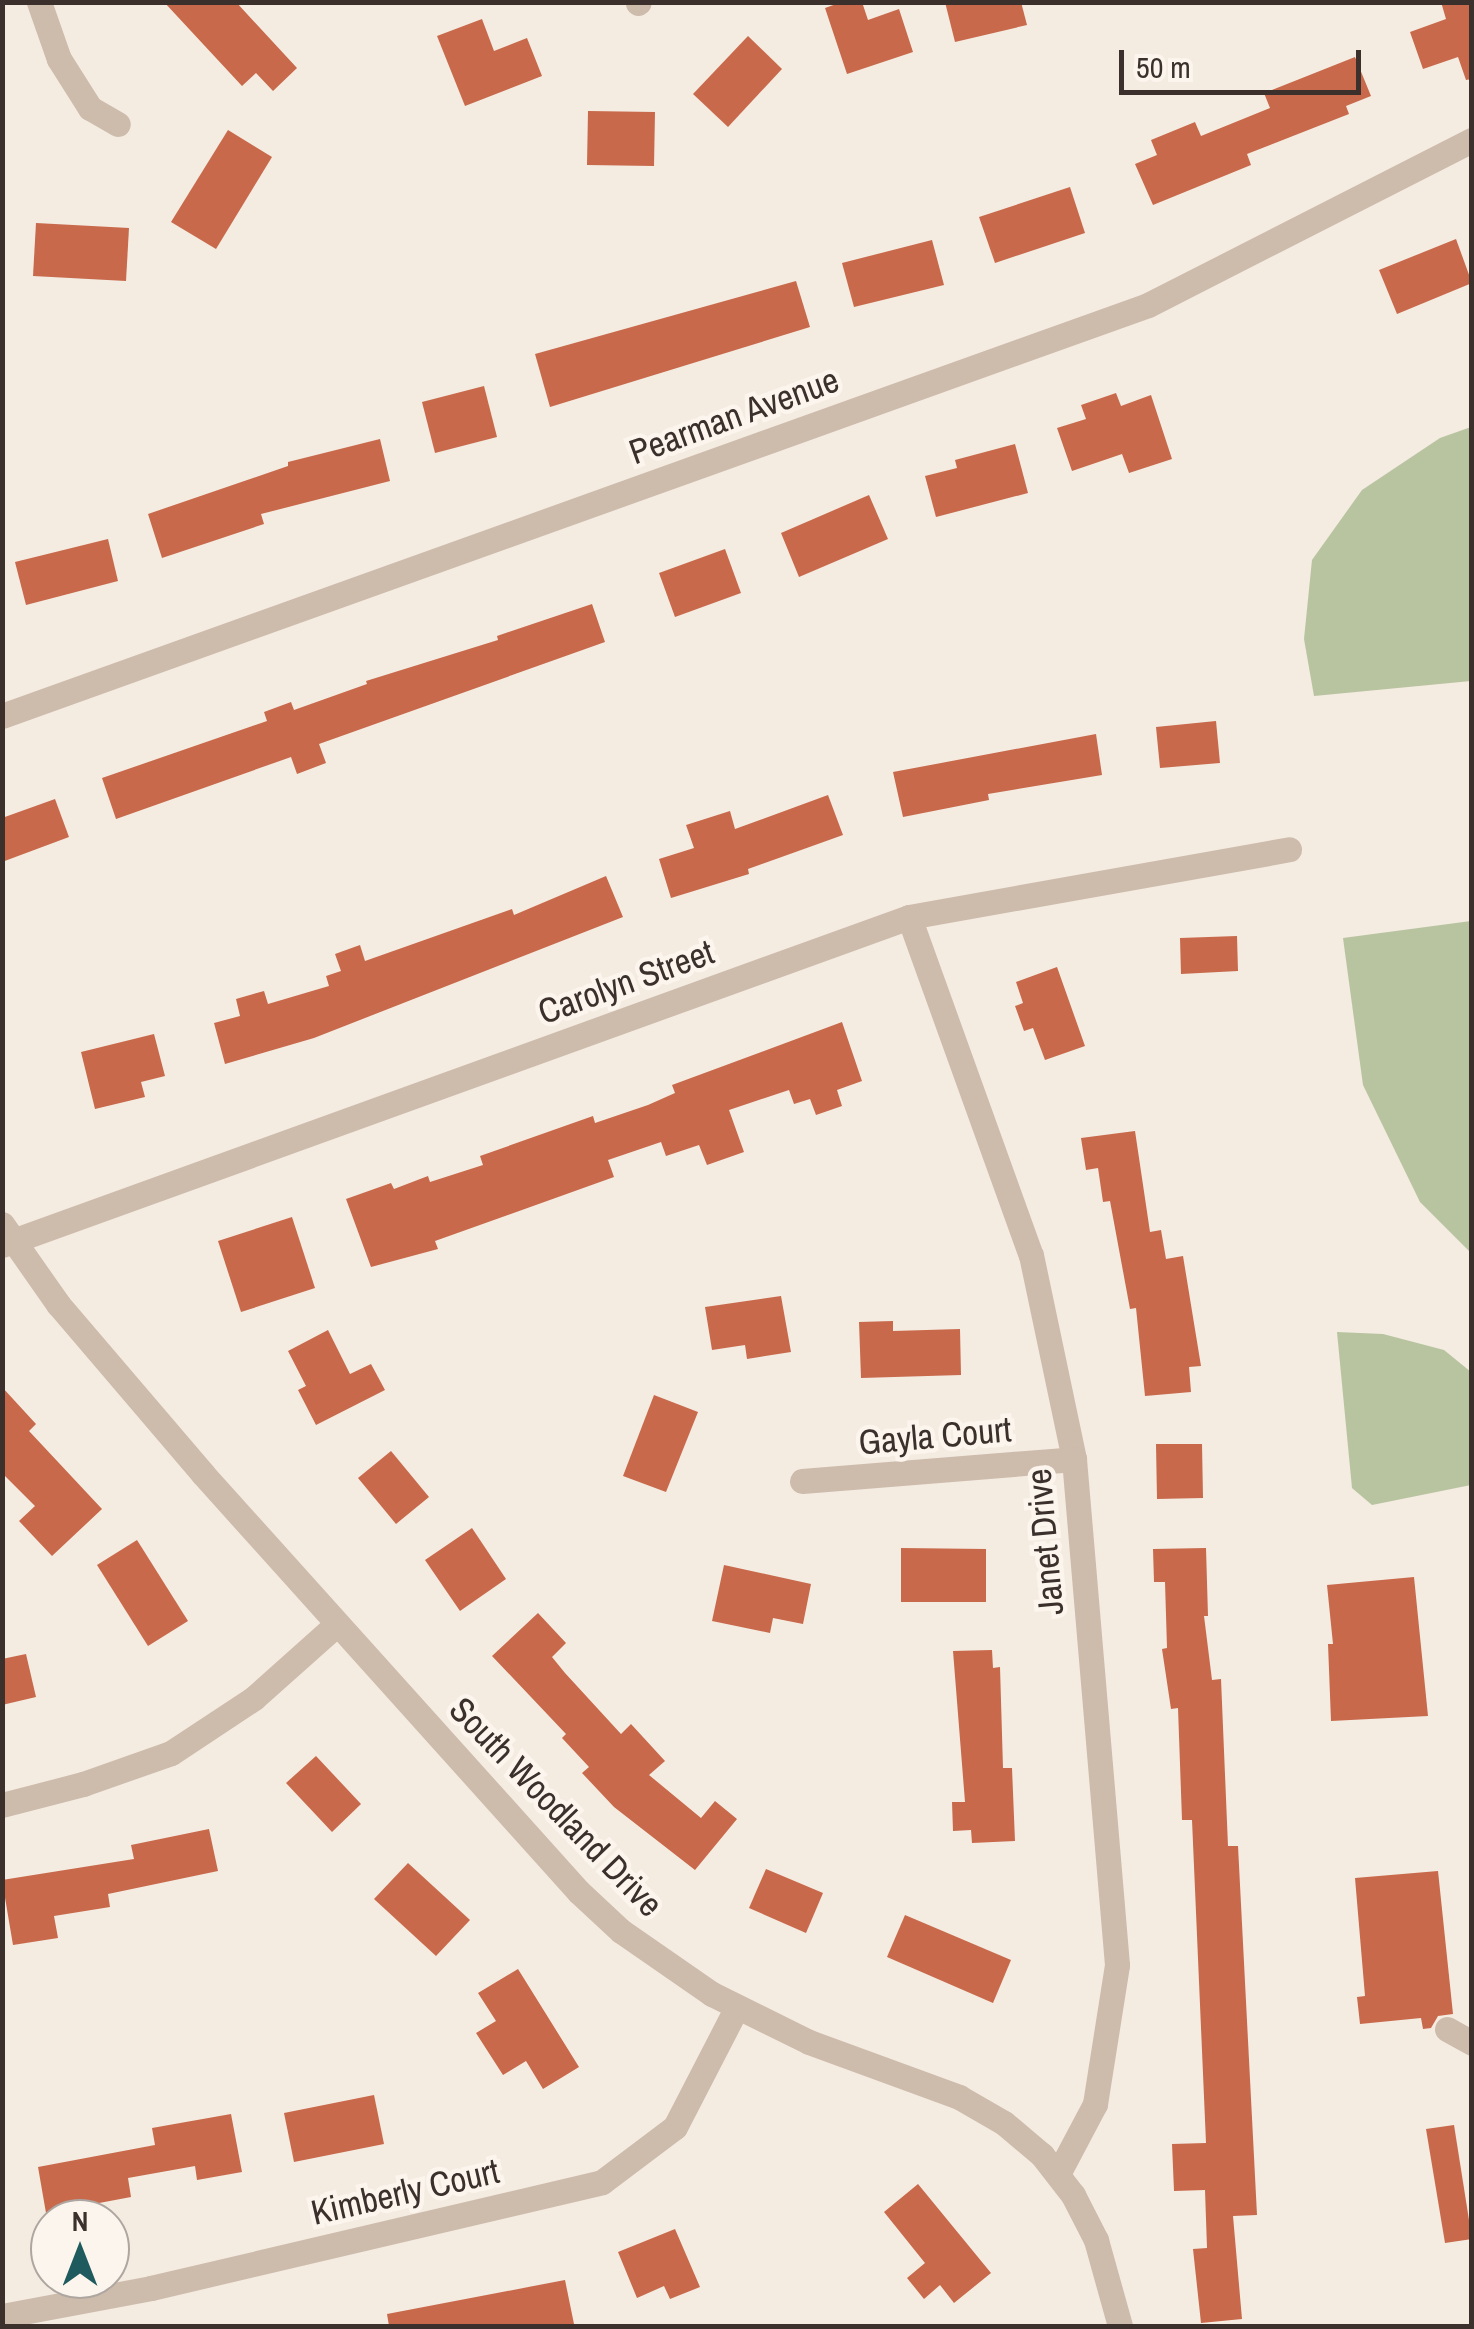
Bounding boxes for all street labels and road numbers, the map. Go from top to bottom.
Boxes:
street label: Pearman Avenue [623,358,845,474]
street label: Carolyn Street [533,931,719,1033]
street label: Gayla Court [857,1408,1013,1464]
street label: Janet Drive [1018,1467,1072,1617]
street label: South Woodland Drive [441,1689,671,1925]
street label: Kimberly Court [307,2150,503,2234]

